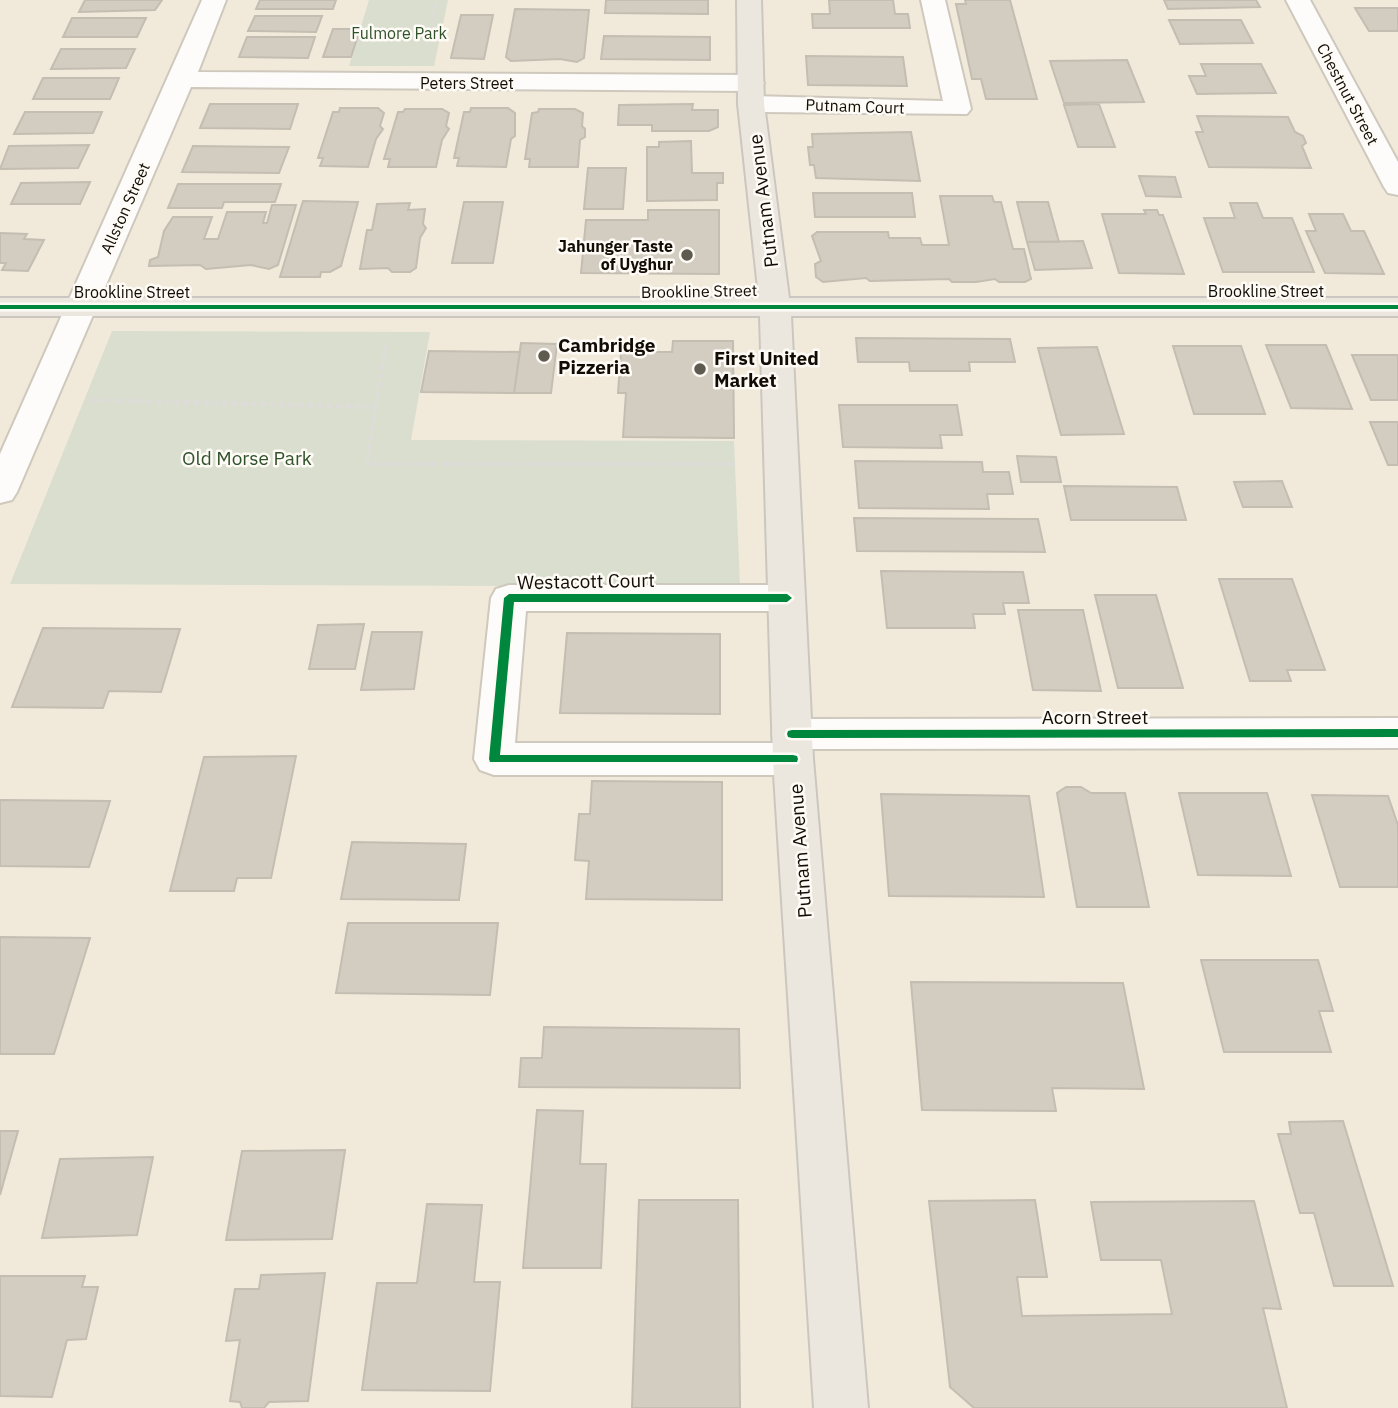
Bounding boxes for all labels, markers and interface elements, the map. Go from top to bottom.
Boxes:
park label: Fulmore Park [351,23,447,43]
street label: Chestnut Street [1313,40,1383,148]
street label: Peters Street [420,73,514,93]
street label: Putnam Court [805,94,905,118]
street label: Putnam Avenue [743,133,783,269]
street label: Allston Street [96,159,154,257]
place label: Jahunger Taste of Uyghur [558,236,674,274]
marker: Jahunger Taste of Uyghur [679,247,695,263]
street label: Brookline Street [641,280,757,302]
street label: Brookline Street [1208,281,1324,301]
street label: Brookline Street [74,282,190,302]
place label: Cambridge Pizzeria [558,333,655,379]
place label: First United Market [714,346,819,392]
marker: Cambridge Pizzeria [536,348,552,364]
marker: First United Market [692,361,708,377]
park label: Old Morse Park [182,446,312,470]
street label: Westacott Court [517,568,655,594]
street label: Acorn Street [1042,705,1148,729]
street label: Putnam Avenue [783,783,817,919]

